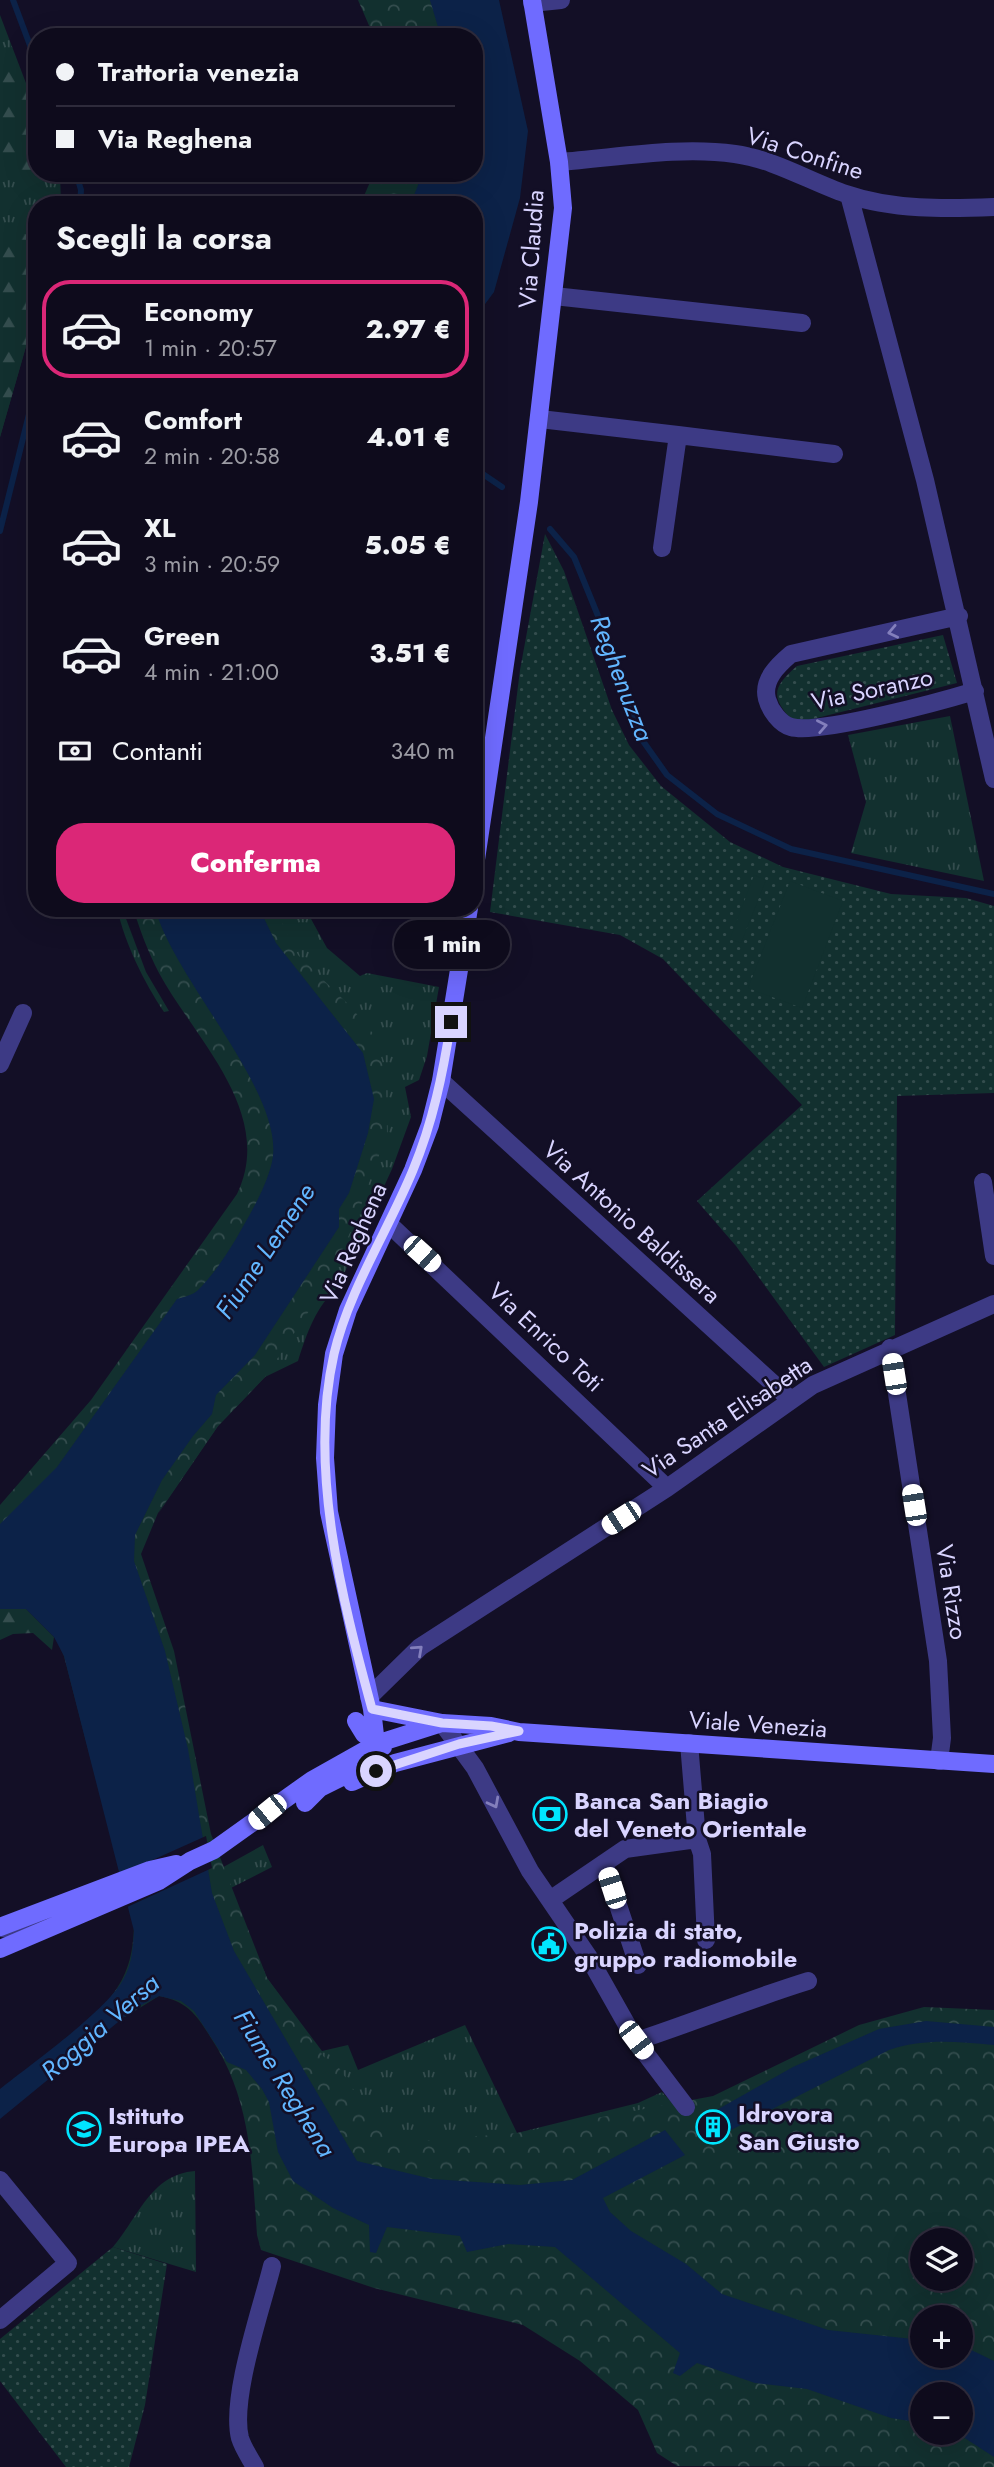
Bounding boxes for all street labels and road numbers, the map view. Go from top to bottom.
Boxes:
street label: Via Confine [742,118,868,188]
street label: Via Claudia [509,189,553,309]
street label: Via Soranzo [808,659,936,719]
street label: Via Antonio Baldissera [535,1132,729,1312]
street label: Via Reghena [311,1177,395,1309]
street label: Via Enrico Toti [480,1274,612,1400]
street label: Via Santa Elisabetta [635,1347,819,1487]
street label: Via Rizzo [927,1542,977,1642]
street label: Viale Venezia [688,1702,828,1746]

